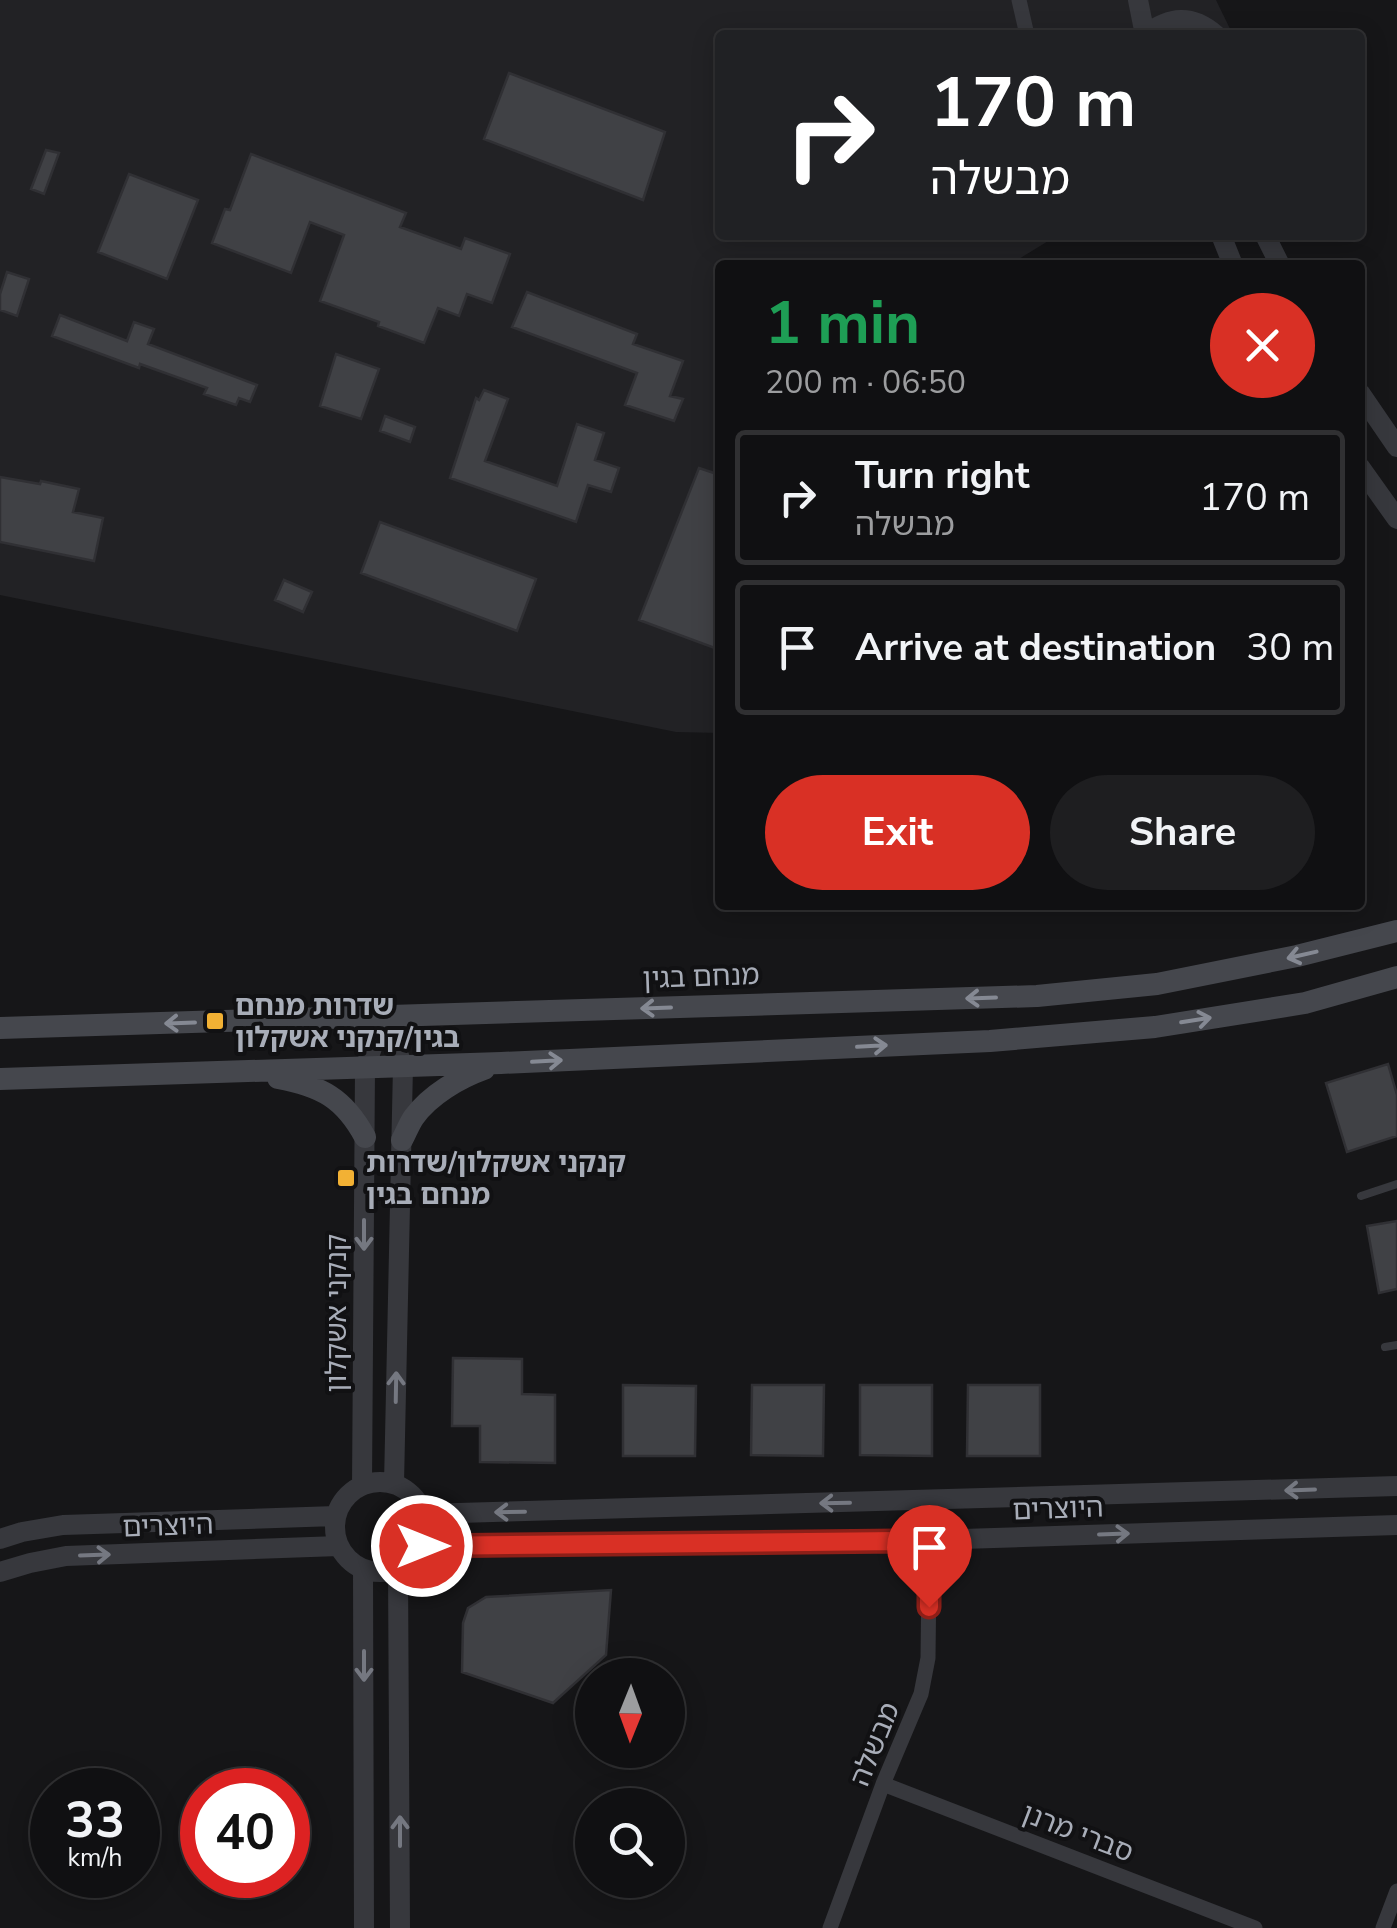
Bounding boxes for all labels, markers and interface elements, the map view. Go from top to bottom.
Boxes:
text: 170 m [930,55,1136,151]
icon: right [765,70,895,200]
text: מבשלה [930,149,1070,210]
text: 1 min [765,282,920,364]
button: close [1210,293,1315,398]
text: 200 m · 06:50 [765,361,966,404]
text: Turn right [855,450,1030,501]
icon: right [770,470,825,525]
text: 170 m [1199,472,1310,523]
text: מבשלה [855,503,955,546]
icon: arrive [770,620,825,675]
text: Arrive at destination [855,622,1216,673]
text: 30 m [1246,622,1334,673]
button: Exit [765,775,1030,890]
button: Share [1050,775,1315,890]
one-way arrow [1287,947,1319,965]
street label: מנחם בגין [642,956,760,998]
place label: שדרות מנחם בגין/קנקני אשקלון [235,987,460,1057]
one-way arrow [965,988,997,1007]
one-way arrow [641,998,673,1017]
marker: שדרות מנחם בגין/קנקני אשקלון [204,1010,226,1032]
one-way arrow [1179,1010,1211,1029]
one-way arrow [165,1013,197,1032]
one-way arrow [856,1036,888,1055]
one-way arrow [531,1051,563,1070]
place label: קנקני אשקלון/שדרות מנחם בגין [366,1144,626,1214]
marker: קנקני אשקלון/שדרות מנחם בגין [335,1167,357,1189]
one-way arrow [354,1218,374,1250]
street label: קנקני אשקלון [318,1234,356,1392]
one-way arrow [386,1371,406,1404]
one-way arrow [1284,1480,1316,1499]
street label: היוצרים [1012,1488,1104,1530]
position arrow [370,1494,474,1598]
one-way arrow [819,1494,851,1513]
one-way arrow [494,1502,526,1521]
street label: היוצרים [122,1505,214,1547]
pin [887,1505,972,1608]
icon: arrive [902,1520,957,1575]
one-way arrow [1097,1524,1129,1543]
one-way arrow [79,1545,111,1564]
one-way arrow [354,1650,373,1682]
north arrow [575,1658,685,1768]
map controls [575,1658,685,1898]
street label: מבשלה [841,1697,909,1792]
speed limit sign: 40 [180,1768,310,1898]
text: 33 [65,1786,125,1855]
button: search [575,1788,685,1898]
street label: סברי מרנן [1017,1794,1139,1872]
one-way arrow [390,1815,410,1848]
text: km/h [67,1841,123,1875]

